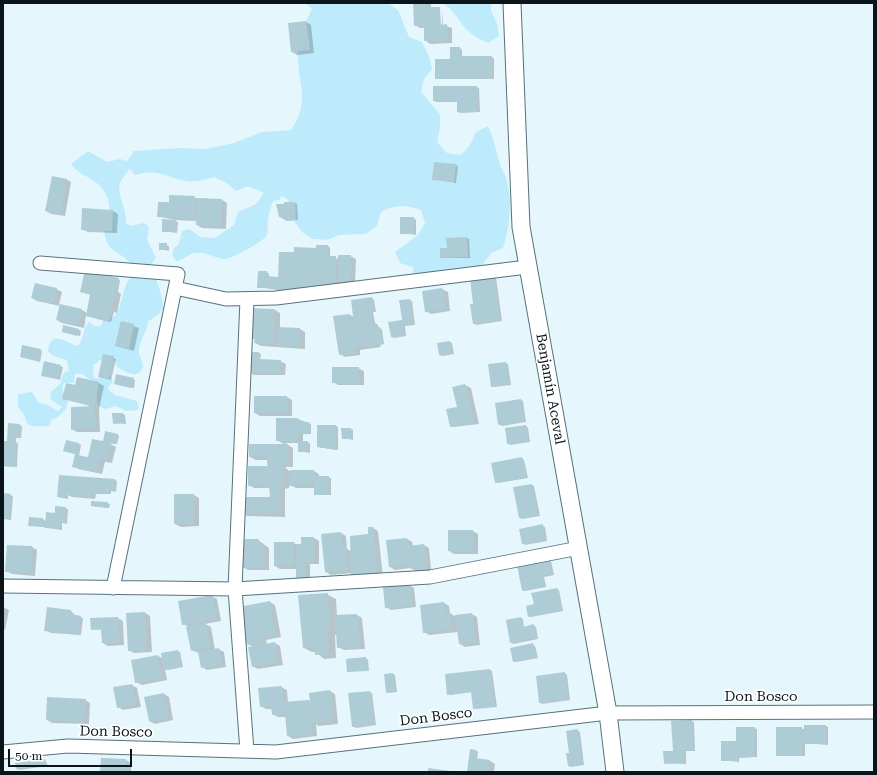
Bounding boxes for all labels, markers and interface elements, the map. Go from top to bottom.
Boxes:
street label: Benjamín Aceval [532,332,568,446]
street label: Don Bosco [724,689,798,705]
street label: Don Bosco [399,704,473,730]
street label: Don Bosco [79,723,153,741]
scale bar [10,741,134,767]
text: 50 m [15,749,42,763]

